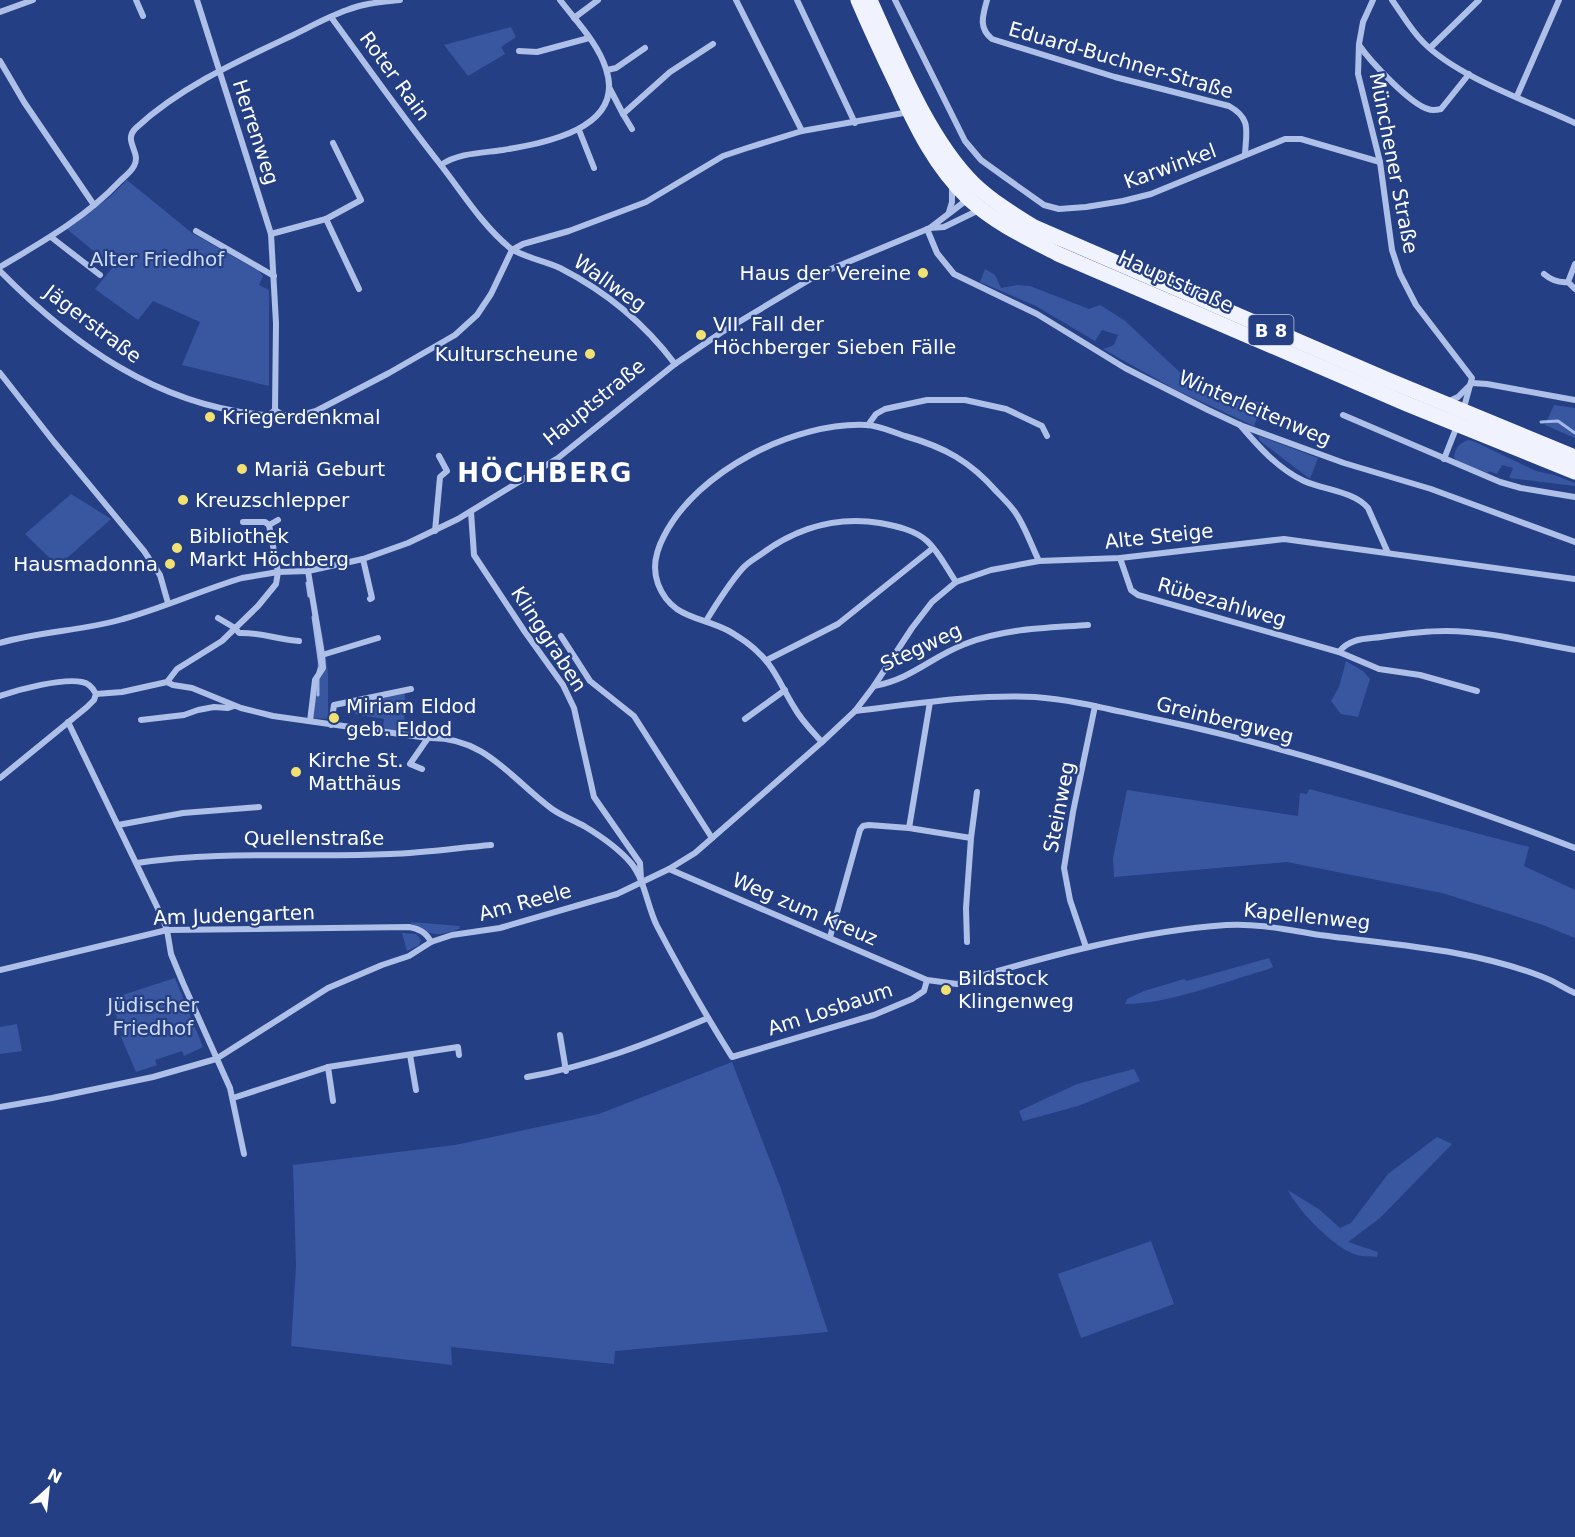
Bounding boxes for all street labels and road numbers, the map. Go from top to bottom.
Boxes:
street label: Eduard-Buchner-Straße [1006,16,1236,104]
street label: Roter Rain [355,27,435,125]
street label: Münchener Straße [1365,70,1423,256]
street label: Herrenweg [228,76,284,188]
street label: Karwinkel [1121,138,1219,194]
street label: Hauptstraße [1114,245,1238,317]
street label: Wallweg [569,249,651,317]
street label: Jägerstraße [38,279,146,368]
road number: B 8 [1248,315,1294,345]
street label: Hauptstraße [538,354,650,450]
street label: Winterleitenweg [1175,365,1335,451]
street label: Alte Steige [1103,518,1215,554]
street label: Rübezahlweg [1155,572,1289,632]
street label: Klinggraben [506,582,592,696]
street label: Stegweg [877,618,965,676]
street label: Greinbergweg [1154,691,1296,749]
street label: Steinweg [1038,759,1080,855]
street label: Quellenstraße [244,826,384,850]
street label: Weg zum Kreuz [729,868,881,950]
street label: Am Reele [476,878,574,926]
street label: Kapellenweg [1242,897,1372,935]
street label: Am Judengarten [153,900,315,930]
street label: Am Losbaum [764,977,896,1041]

